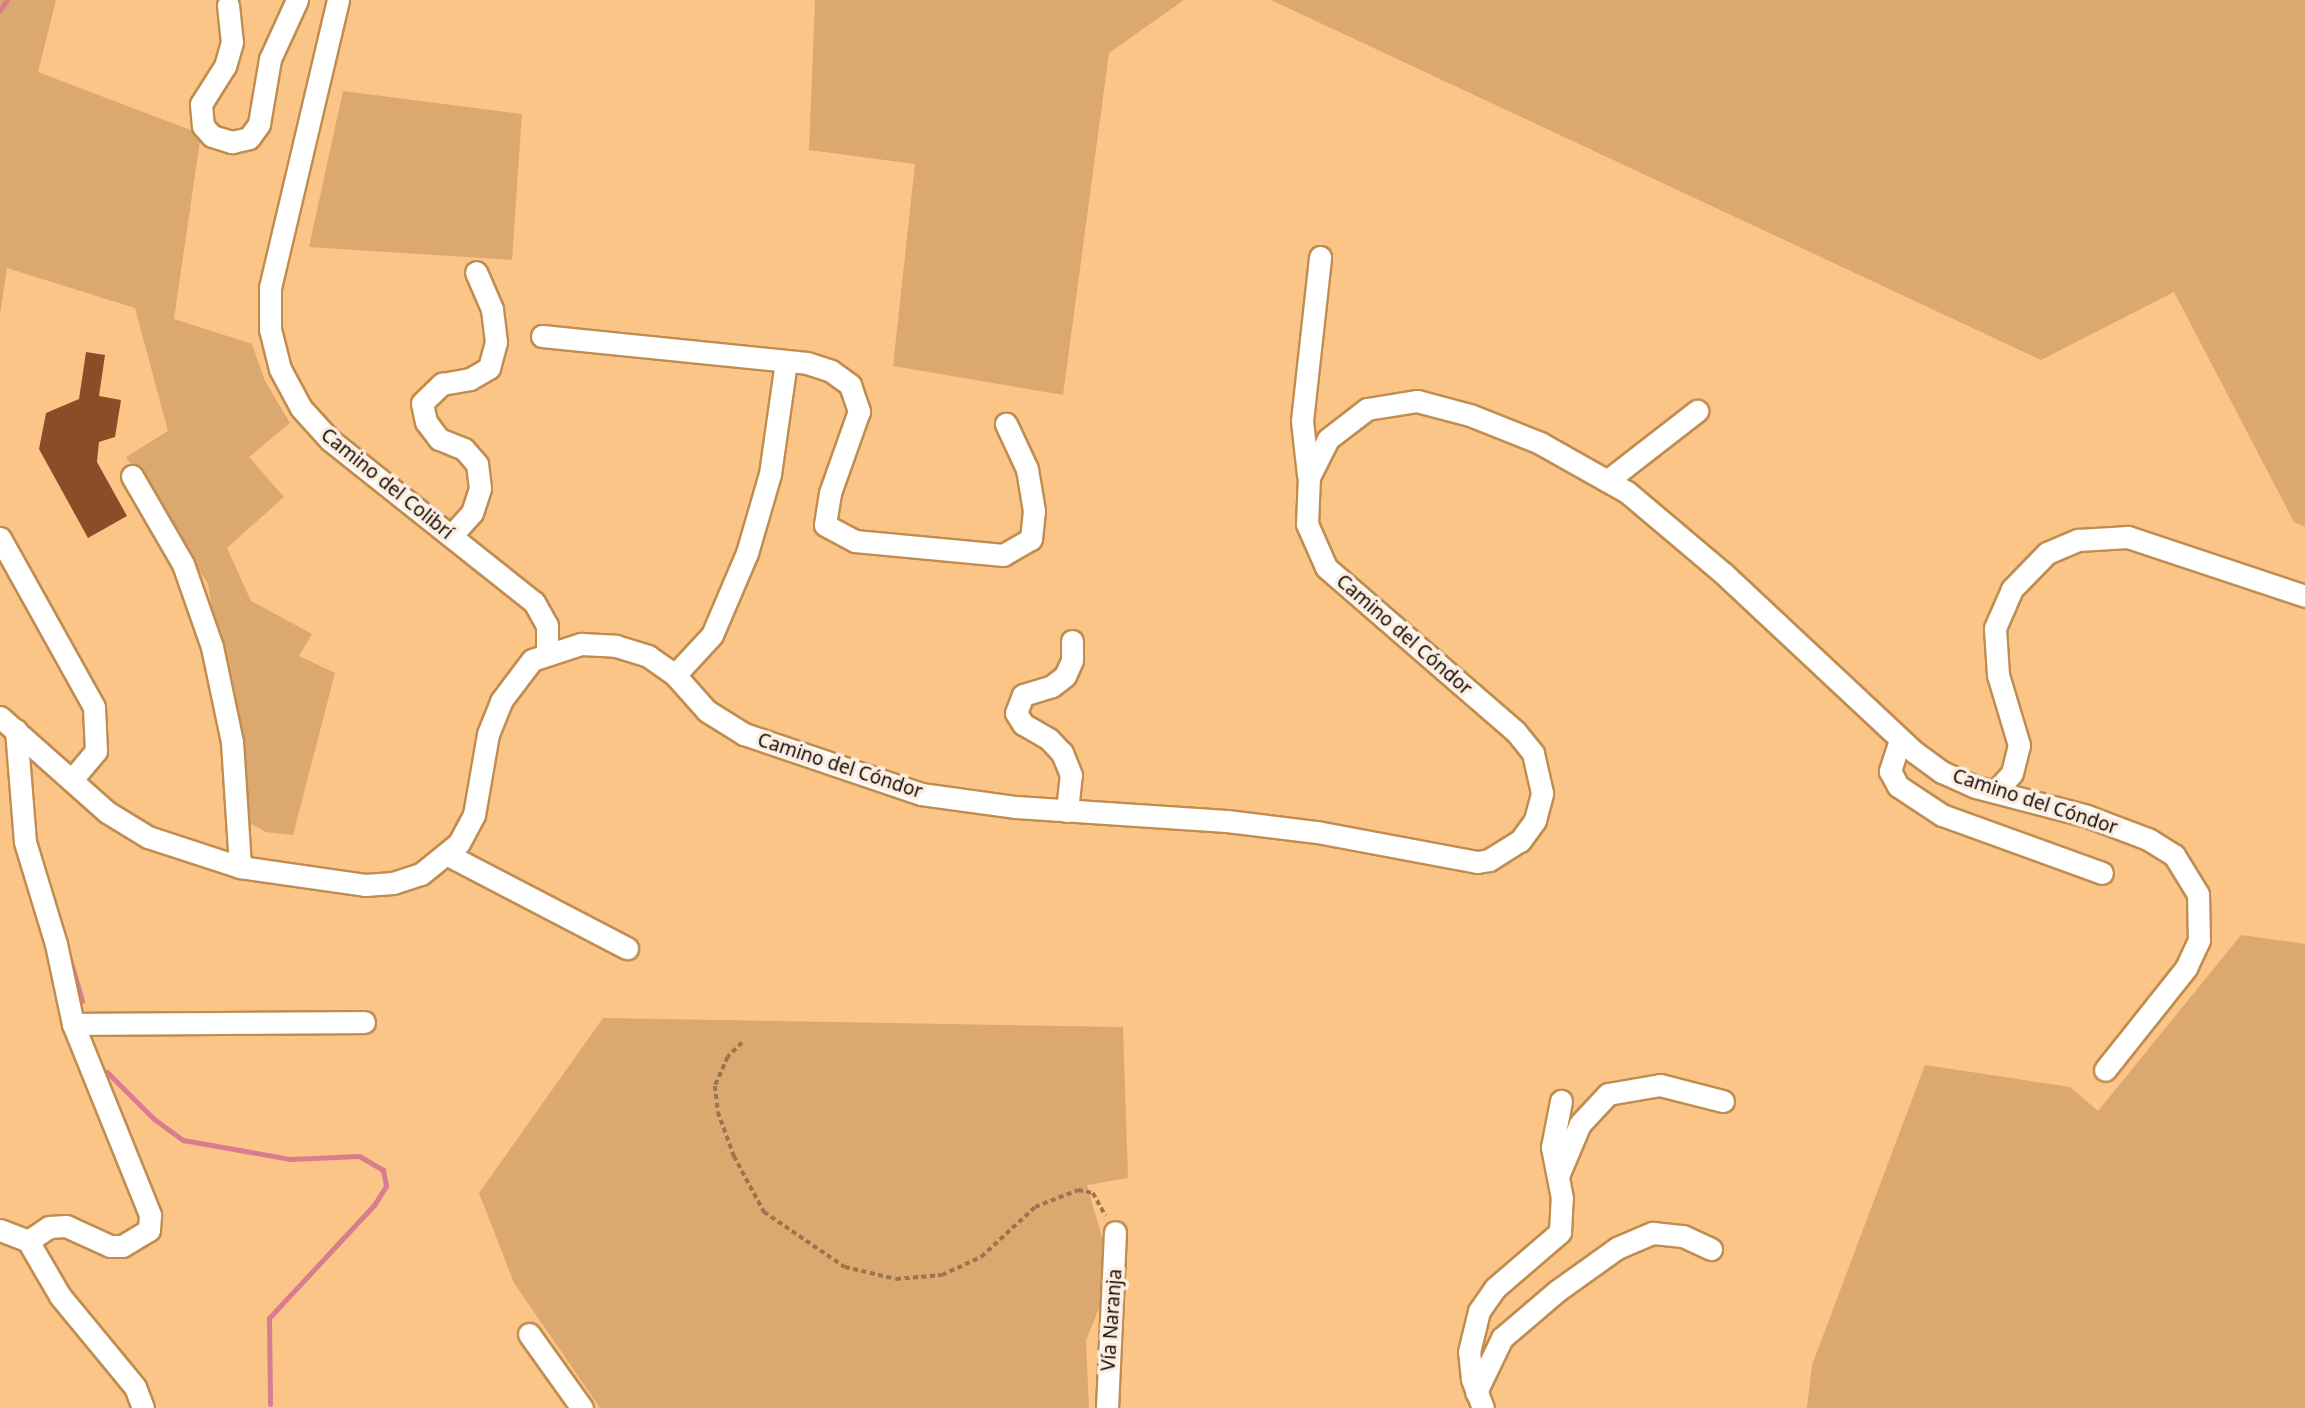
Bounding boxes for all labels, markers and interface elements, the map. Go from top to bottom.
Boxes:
street label: Camino del Colibrí [316,424,458,544]
street label: Camino del Cóndor [1332,570,1476,700]
street label: Camino del Cóndor [755,729,925,803]
street label: Camino del Cóndor [1950,765,2120,839]
street label: Vía Naranja [1097,1268,1127,1372]

